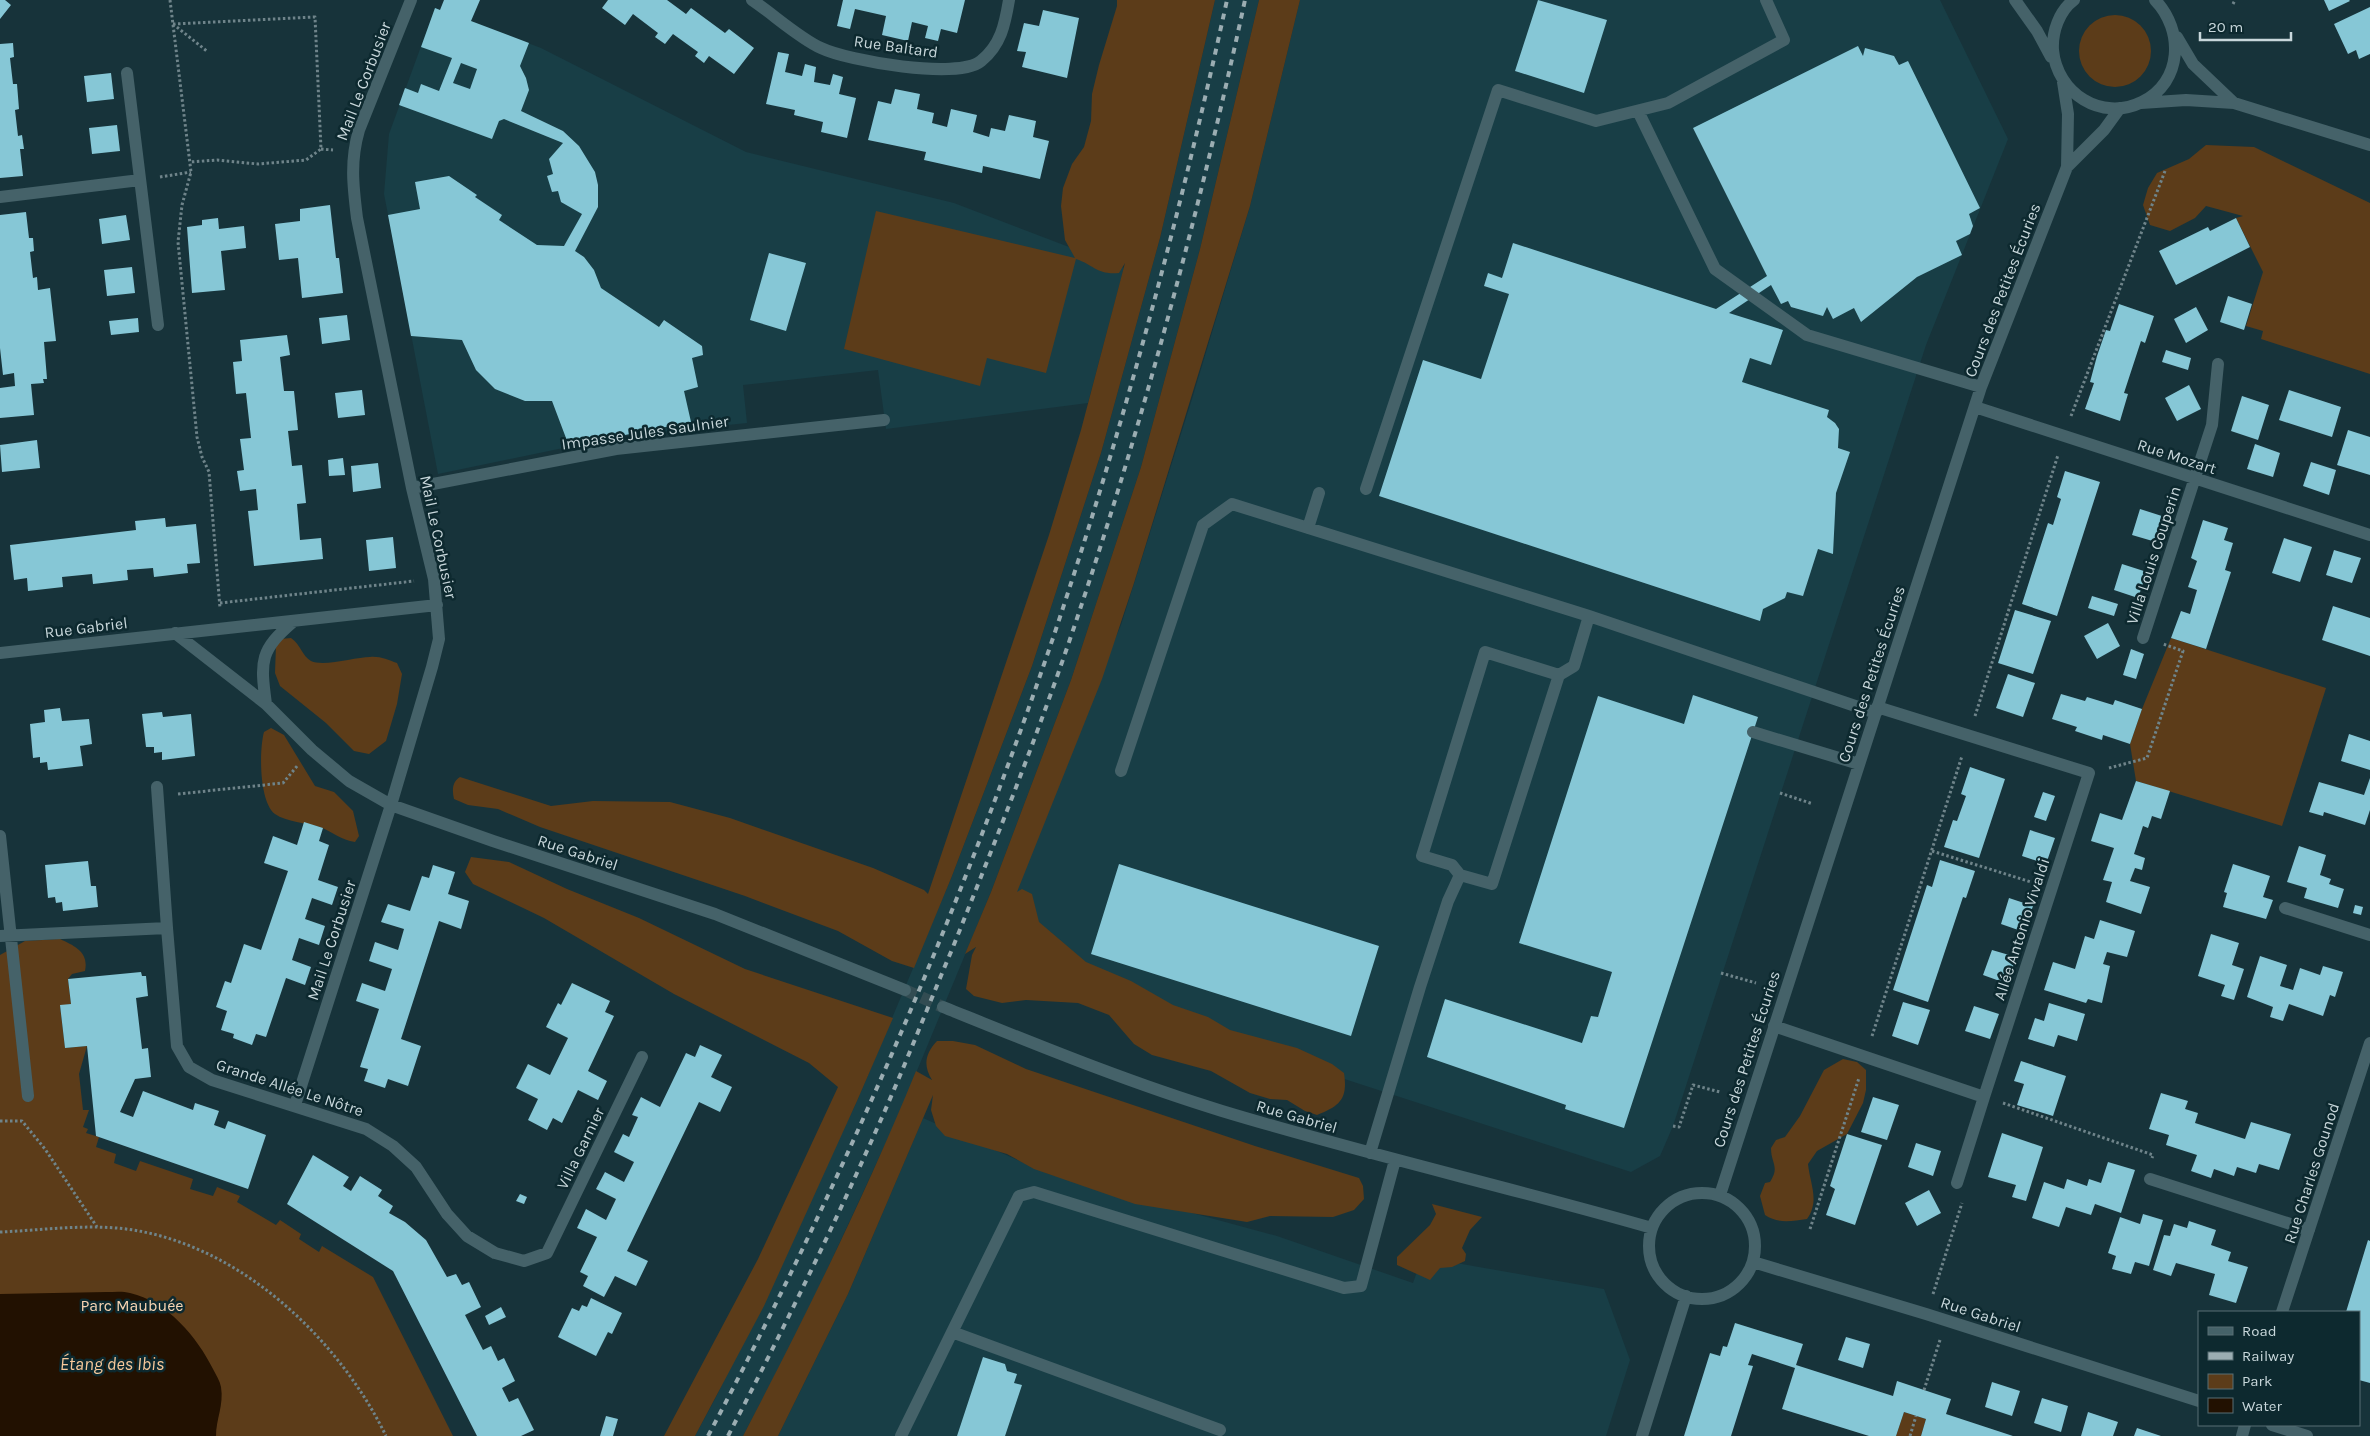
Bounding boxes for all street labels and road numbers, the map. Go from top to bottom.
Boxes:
street label: Mail Le Corbusier [332,19,395,143]
street label: Rue Baltard [853,31,939,62]
street label: Cours des Petites Écuries [1961,201,2044,380]
street label: Impasse Jules Saulnier [560,411,730,454]
street label: Rue Mozart [2135,435,2219,478]
street label: Mail Le Corbusier [416,474,461,601]
street label: Villa Louis Couperin [2122,484,2185,627]
street label: Cours des Petites Écuries [1834,583,1909,765]
street label: Rue Gabriel [44,613,129,642]
street label: Rue Gabriel [535,831,620,874]
street label: Allée Antonio Vivaldi [1990,856,2053,1003]
street label: Mail Le Corbusier [303,877,360,1003]
street label: Cours des Petites Écuries [1709,968,1784,1150]
street label: Grande Allée Le Nôtre [214,1055,366,1120]
street label: Rue Gabriel [1254,1096,1340,1137]
street label: Rue Charles Gounod [2280,1100,2343,1246]
street label: Villa Garnier [552,1104,609,1192]
street label: Rue Gabriel [1938,1293,2023,1336]

